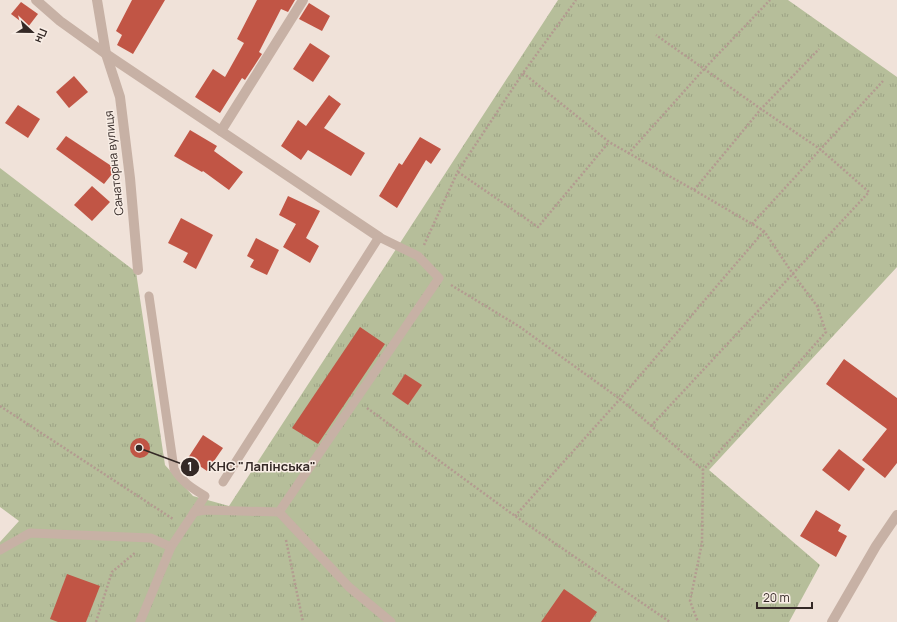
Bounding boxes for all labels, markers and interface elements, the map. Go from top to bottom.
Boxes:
north arrow [12,12,52,52]
text: Пн [32,26,51,46]
street label: Санаторна вулиця [100,110,127,216]
callout: КНС "Лапінська" [180,454,324,479]
text: КНС "Лапінська" [208,457,316,475]
text: 1 [187,458,193,475]
scale bar [757,584,812,610]
text: 20 m [763,589,790,606]

